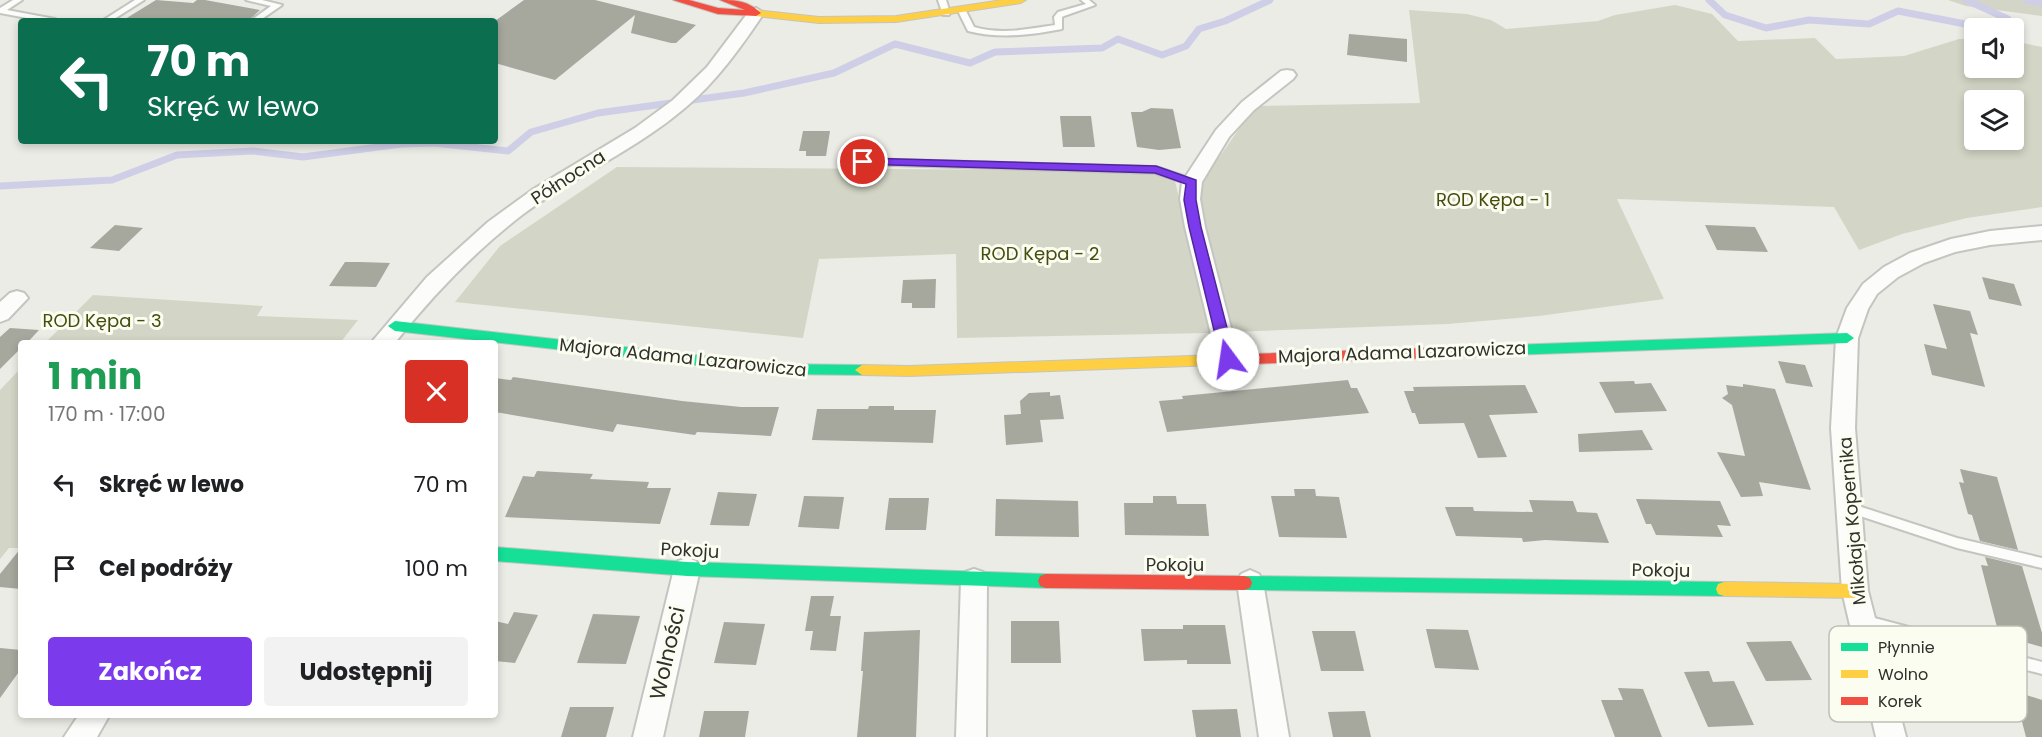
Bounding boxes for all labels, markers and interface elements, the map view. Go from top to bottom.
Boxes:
map controls [1964,18,2024,150]
button: sound [1964,18,2024,78]
text: 70 m [147,32,250,91]
icon: left [48,42,126,120]
text: Skręć w lewo [147,88,319,125]
button: layers [1964,90,2024,150]
pin [837,136,888,187]
street label: Północna [526,144,610,210]
icon: arrive [846,145,879,178]
park label: ROD Kępa - 1 [1436,187,1550,212]
park label: ROD Kępa - 2 [981,241,1099,266]
park label: ROD Kępa - 3 [42,308,162,333]
position arrow [1196,327,1260,391]
street label: Majora Adama Lazarowicza [558,332,808,382]
street label: Majora Adama Lazarowicza [1277,335,1527,369]
text: 1 min [48,351,142,402]
button: close [405,360,468,423]
text: 170 m · 17:00 [48,400,165,428]
street label: Mikołaja Kopernika [1832,436,1872,606]
icon: left [48,468,81,501]
text: Skręć w lewo [99,469,244,500]
text: 70 m [414,469,468,500]
street label: Pokoju [660,536,720,564]
icon: arrive [48,552,81,585]
street label: Pokoju [1146,552,1204,577]
text: Cel podróży [99,553,233,584]
text: 100 m [405,553,468,584]
street label: Pokoju [1631,557,1691,583]
street label: Wolności [642,604,692,702]
legend [1829,626,2027,722]
text: Płynnie [1878,636,1935,659]
button: Zakończ [48,637,252,706]
button: Udostępnij [264,637,468,706]
text: Wolno [1878,663,1928,686]
text: Korek [1878,690,1923,713]

